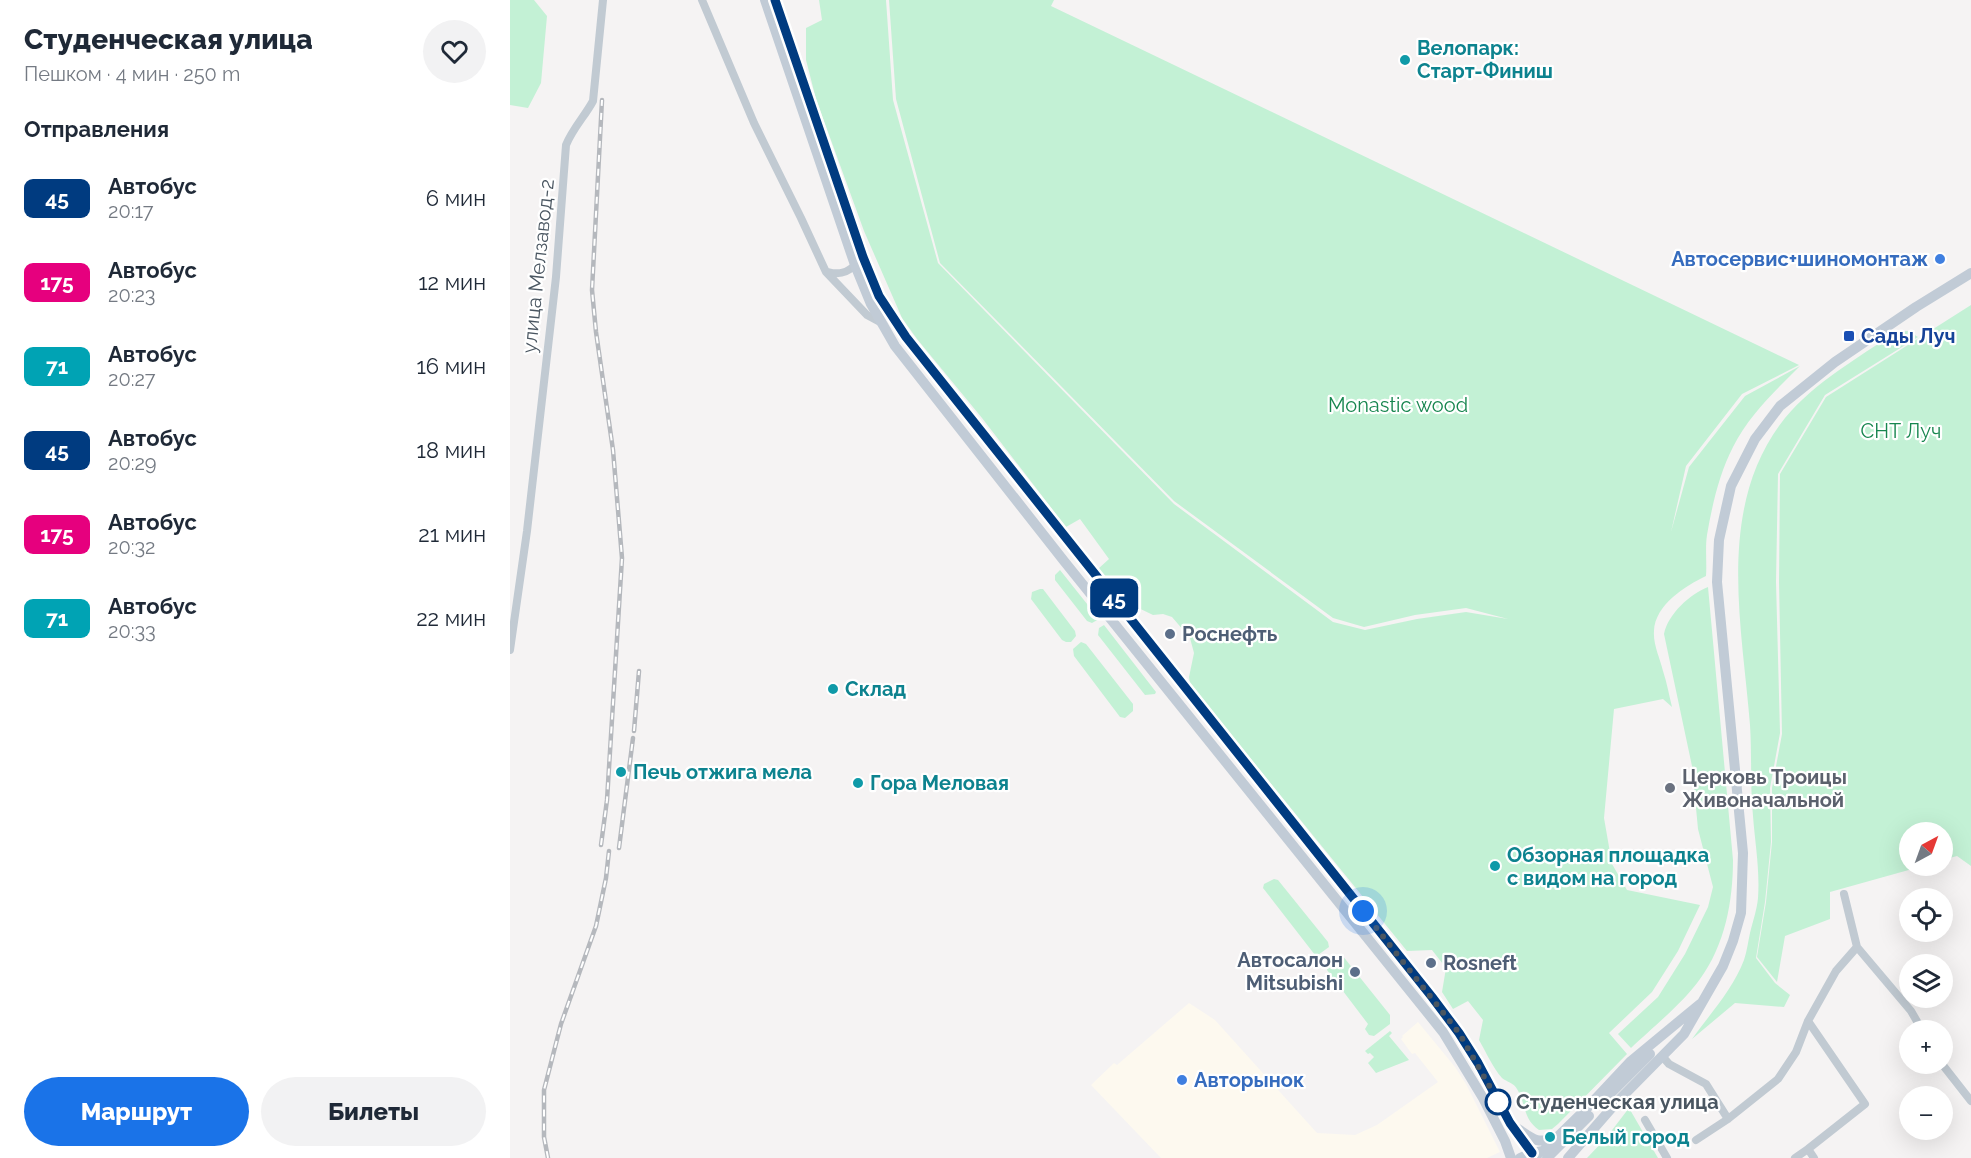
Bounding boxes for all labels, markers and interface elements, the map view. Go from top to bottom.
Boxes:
button: heart [423,20,486,83]
text: Студенческая улица [24,23,313,56]
place label: Велопарк: Старт-Финиш [1417,36,1553,83]
marker: Велопарк: Старт-Финиш [1398,53,1412,67]
text: Пешком · 4 мин · 250 m [24,62,240,86]
text: Отправления [24,116,169,142]
text: Автобус [108,173,197,199]
street label: улица Мелзавод-2 [517,178,559,354]
text: 6 мин [426,185,486,211]
text: 45 [45,186,69,211]
text: 20:17 [108,199,154,223]
place label: Автосервис+шиномонтаж [1671,247,1928,271]
marker: Автосервис+шиномонтаж [1933,252,1947,266]
text: Автобус [108,257,197,283]
text: 12 мин [418,269,486,295]
text: 175 [40,270,74,295]
text: 20:23 [108,283,156,307]
place label: Сады Луч [1861,324,1956,348]
marker: Сады Луч [1842,329,1856,343]
text: Автобус [108,341,197,367]
text: 16 мин [416,353,486,379]
text: 71 [46,354,68,379]
text: 20:27 [108,367,156,391]
park label: Monastic wood [1328,393,1468,417]
park label: СНТ Луч [1861,419,1941,443]
text: Автобус [108,425,197,451]
text: 18 мин [417,437,486,463]
text: 45 [45,438,69,463]
text: 20:29 [108,451,157,475]
text: Автобус [108,509,197,535]
text: 21 мин [418,521,486,547]
text: 175 [40,522,74,547]
text: 20:32 [108,535,156,559]
line badge: 45 [1087,578,1141,618]
text: 45 [1102,586,1126,611]
text: Автобус [108,593,197,619]
text: 22 мин [416,605,486,631]
text: 71 [46,606,68,631]
text: 20:33 [108,619,156,643]
place label: Роснефть [1182,622,1278,646]
marker: Роснефть [1163,627,1177,641]
place label: Склад [845,677,906,701]
marker: Склад [826,682,840,696]
place label: Печь отжига мела [633,760,812,784]
marker: Печь отжига мела [614,765,628,779]
place label: Церковь Троицы Живоначальной [1682,765,1847,812]
place label: Гора Меловая [870,771,1009,795]
marker: Гора Меловая [851,776,865,790]
marker: Церковь Троицы Живоначальной [1663,781,1677,795]
north arrow [1899,822,1953,876]
map controls [1899,822,1953,1140]
place label: Обзорная площадка с видом на город [1507,843,1709,890]
marker: Обзорная площадка с видом на город [1488,859,1502,873]
button: locate [1899,888,1953,942]
your location [1348,896,1378,926]
place label: Автосалон Mitsubishi [1237,948,1343,995]
place label: Rosneft [1443,951,1517,975]
button: layers [1899,954,1953,1008]
marker: Rosneft [1424,956,1438,970]
marker: Автосалон Mitsubishi [1348,965,1362,979]
button: + [1899,1020,1953,1074]
place label: Авторынок [1194,1068,1304,1092]
marker: Авторынок [1175,1073,1189,1087]
button: Маршрут [24,1077,249,1146]
button: Билеты [261,1077,486,1146]
button: − [1899,1086,1953,1140]
marker: Студенческая улица [1485,1089,1511,1115]
place label: Студенческая улица [1516,1090,1719,1114]
place label: Белый город [1562,1125,1690,1149]
marker: Белый город [1543,1130,1557,1144]

